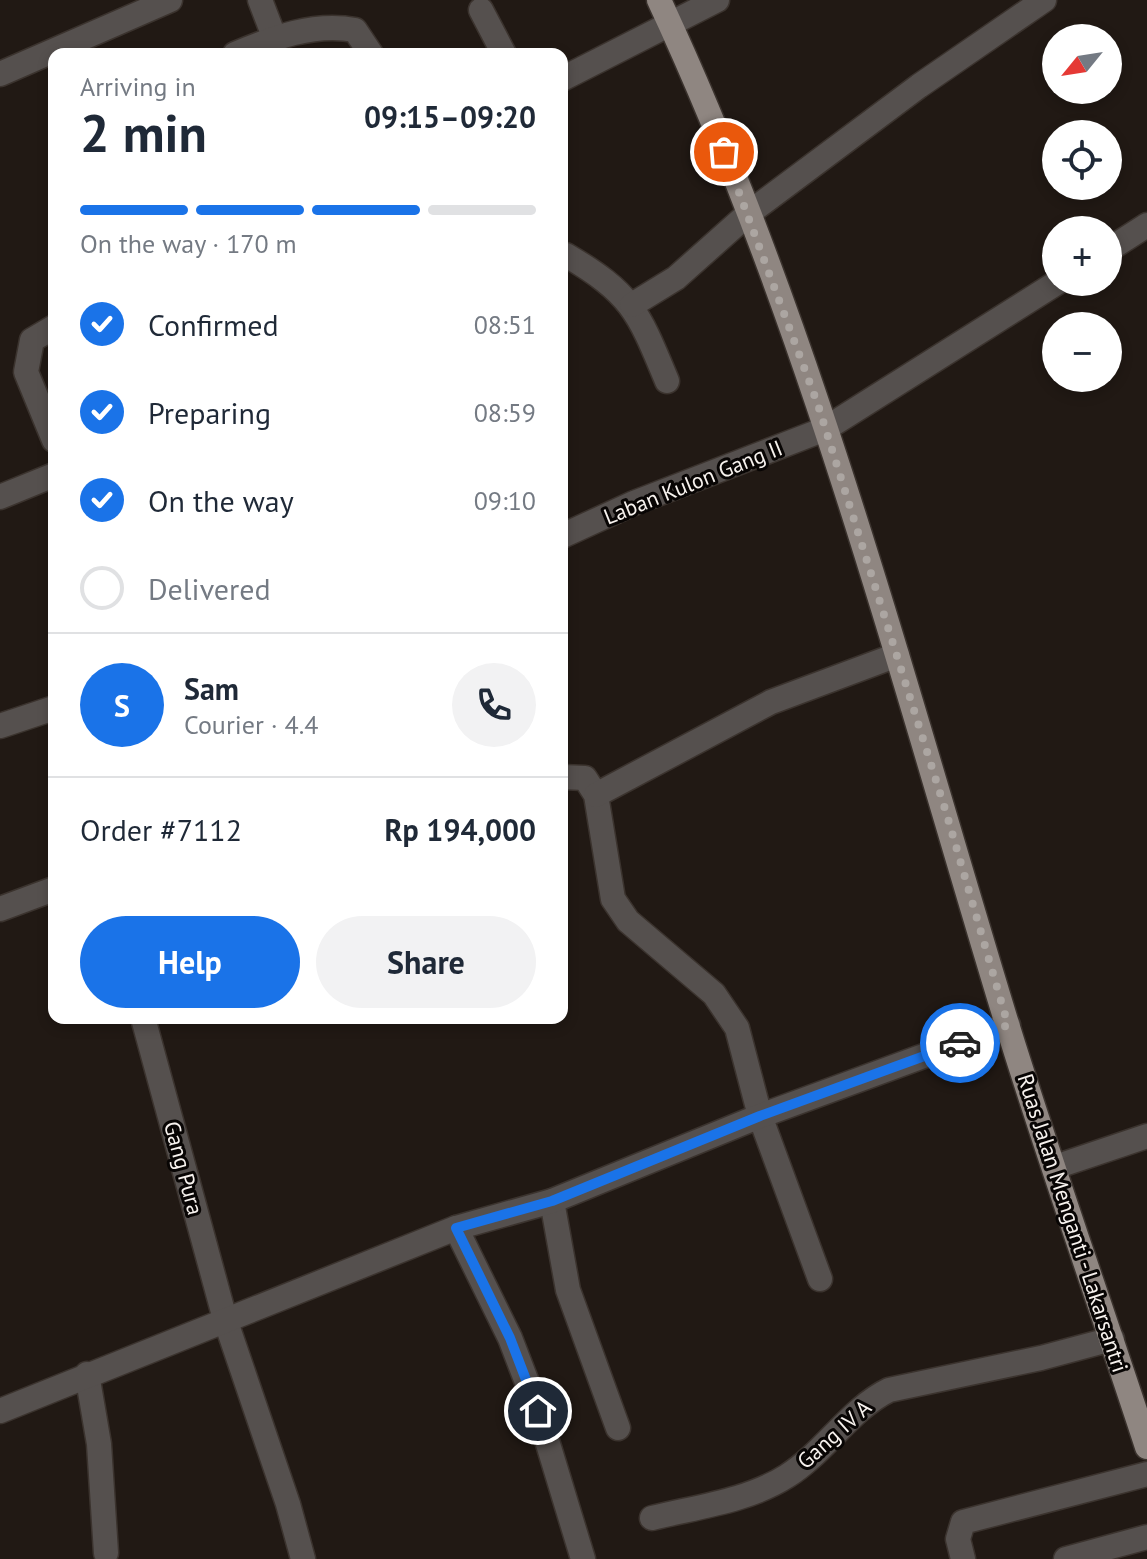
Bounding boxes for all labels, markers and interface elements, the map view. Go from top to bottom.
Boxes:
north arrow [1042,24,1122,104]
map controls [1042,24,1122,392]
text: Arriving in [80,70,196,103]
text: 09:15–09:20 [364,97,536,136]
text: 2 min [80,99,207,166]
pin [690,118,758,186]
button: locate [1042,120,1122,200]
icon: bag [702,130,746,174]
button: + [1042,216,1122,296]
text: On the way · 170 m [80,227,297,260]
icon: check [80,302,124,346]
text: Confirmed [148,305,279,344]
text: 08:51 [474,308,536,341]
button: − [1042,312,1122,392]
icon: check [80,390,124,434]
text: Preparing [148,393,271,432]
text: 08:59 [474,396,536,429]
street label: Laban Kulon Gang II [600,433,786,531]
icon: check [80,478,124,522]
text: On the way [148,481,294,520]
text: 09:10 [474,484,536,517]
text: Delivered [148,569,271,608]
button: phone [452,663,536,747]
text: Sam [184,669,239,708]
text: S [114,686,130,725]
text: Courier · 4.4 [184,708,318,741]
text: Order #7112 [80,810,242,849]
text: Rp 194,000 [385,810,536,849]
button: Help [80,916,300,1008]
button: Share [316,916,536,1008]
courier [920,1003,1000,1083]
icon: car [938,1021,982,1065]
street label: Ruas Jalan Menganti - Lakarsantri [1011,1070,1135,1376]
street label: Gang Pura [158,1118,210,1218]
pin [504,1377,572,1445]
icon: home [516,1389,560,1433]
street label: Gang IV A [791,1393,877,1475]

